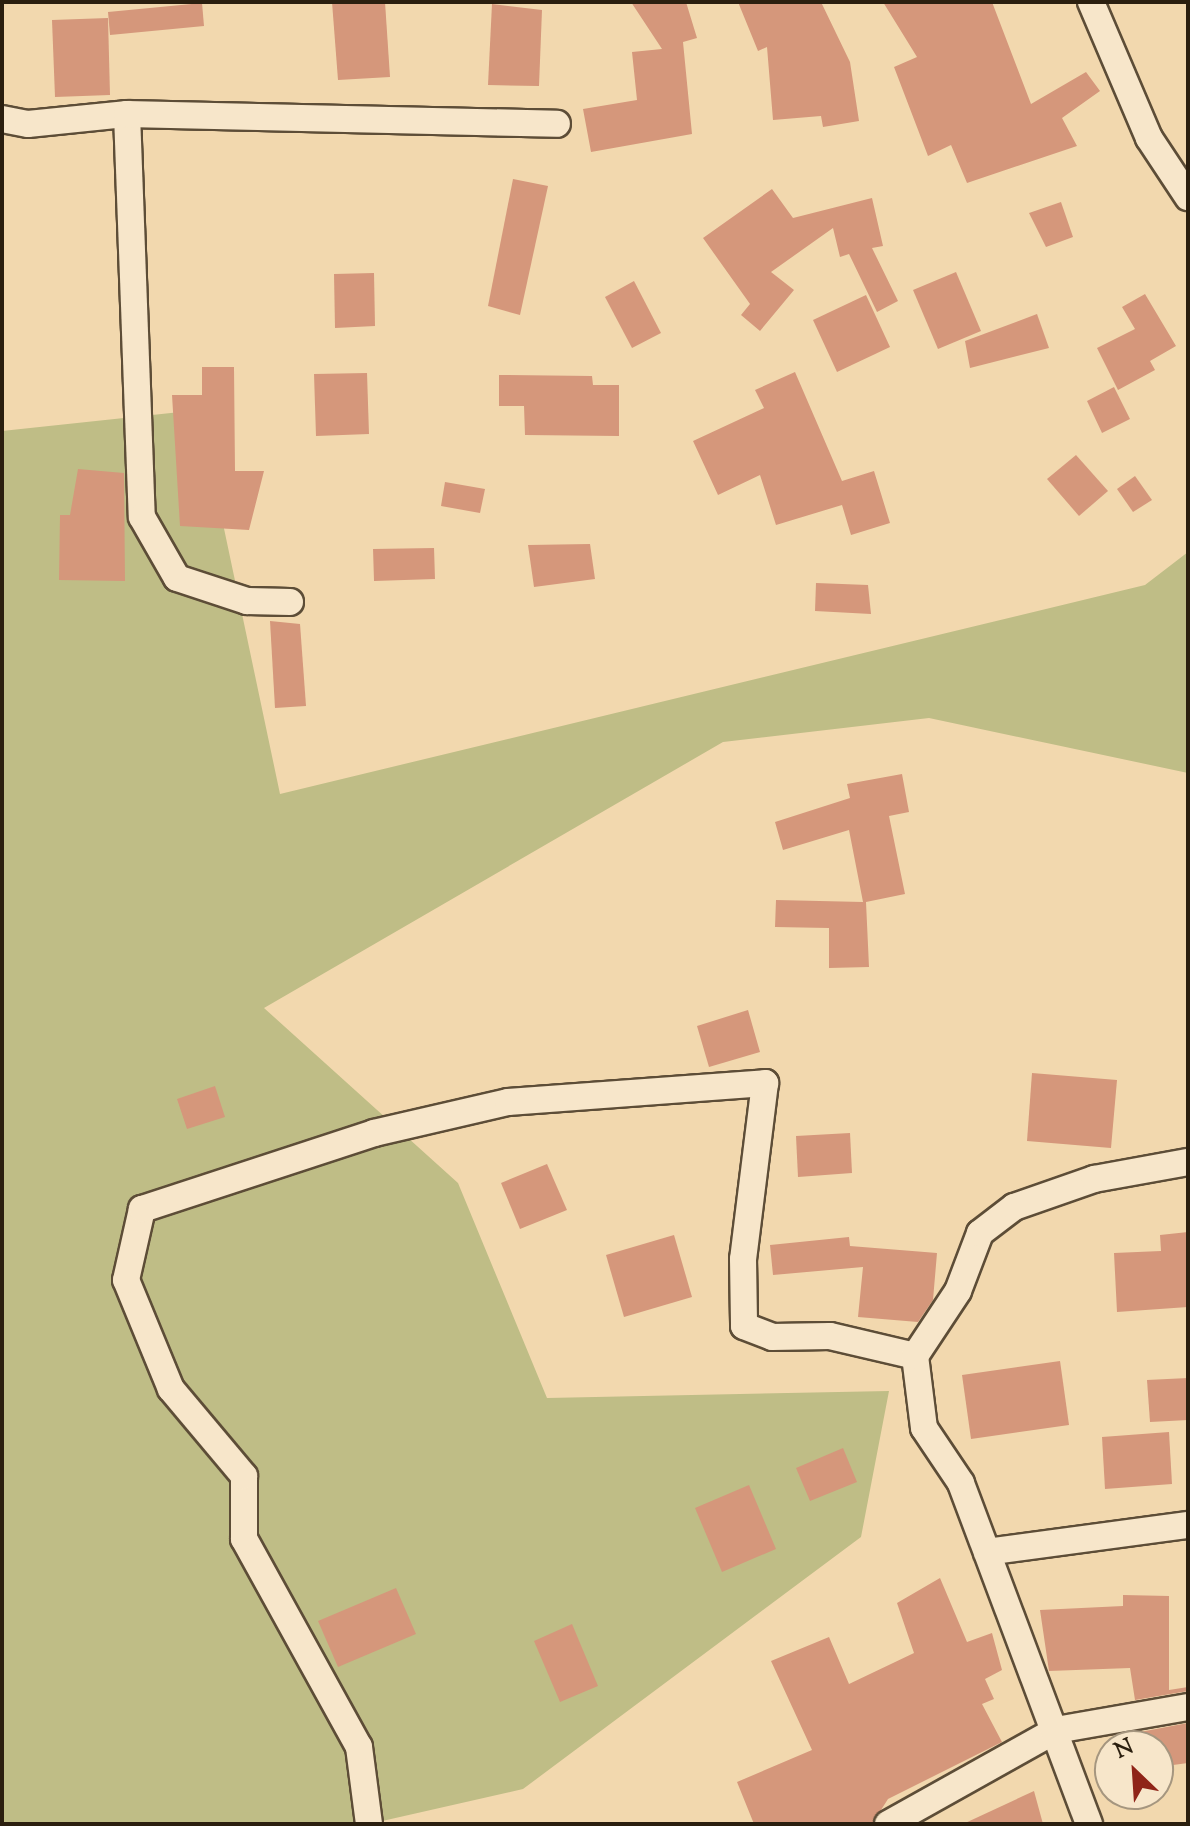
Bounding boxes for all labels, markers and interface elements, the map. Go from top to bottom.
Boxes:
north arrow [1094,1730,1174,1810]
text: N [1110,1732,1139,1768]

